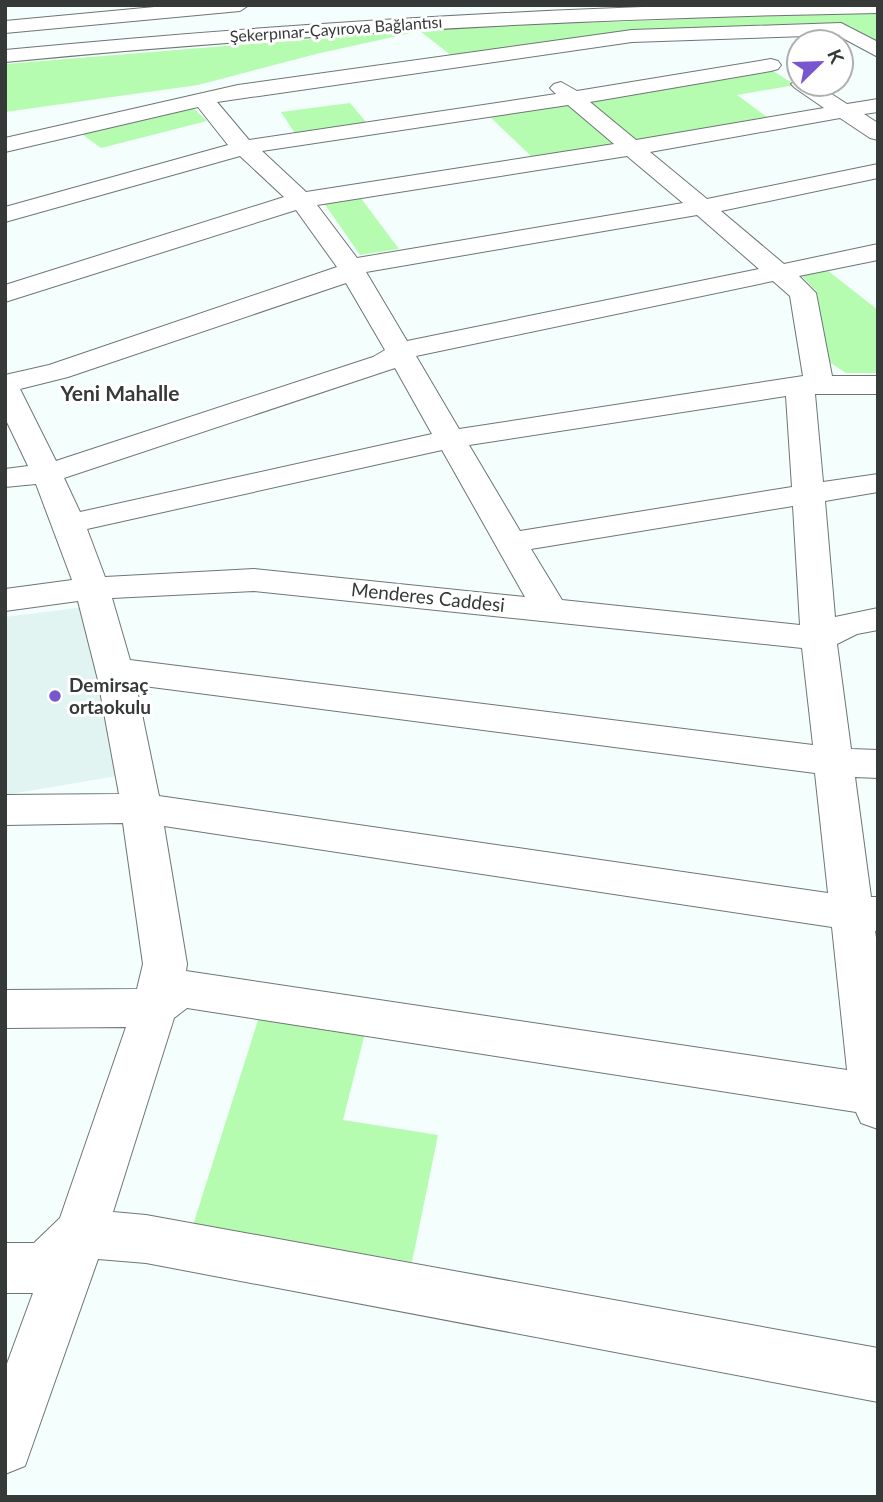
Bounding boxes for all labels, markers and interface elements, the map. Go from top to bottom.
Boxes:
street label: Şekerpınar-Çayırova Bağlantısı [229,12,443,45]
north arrow [785,28,855,98]
text: K [823,46,850,68]
district label: Yeni Mahalle [59,380,180,405]
street label: Menderes Caddesi [350,577,506,616]
place label: Demirsaç ortaokulu [69,673,151,718]
marker: Demirsaç ortaokulu [47,688,63,704]

